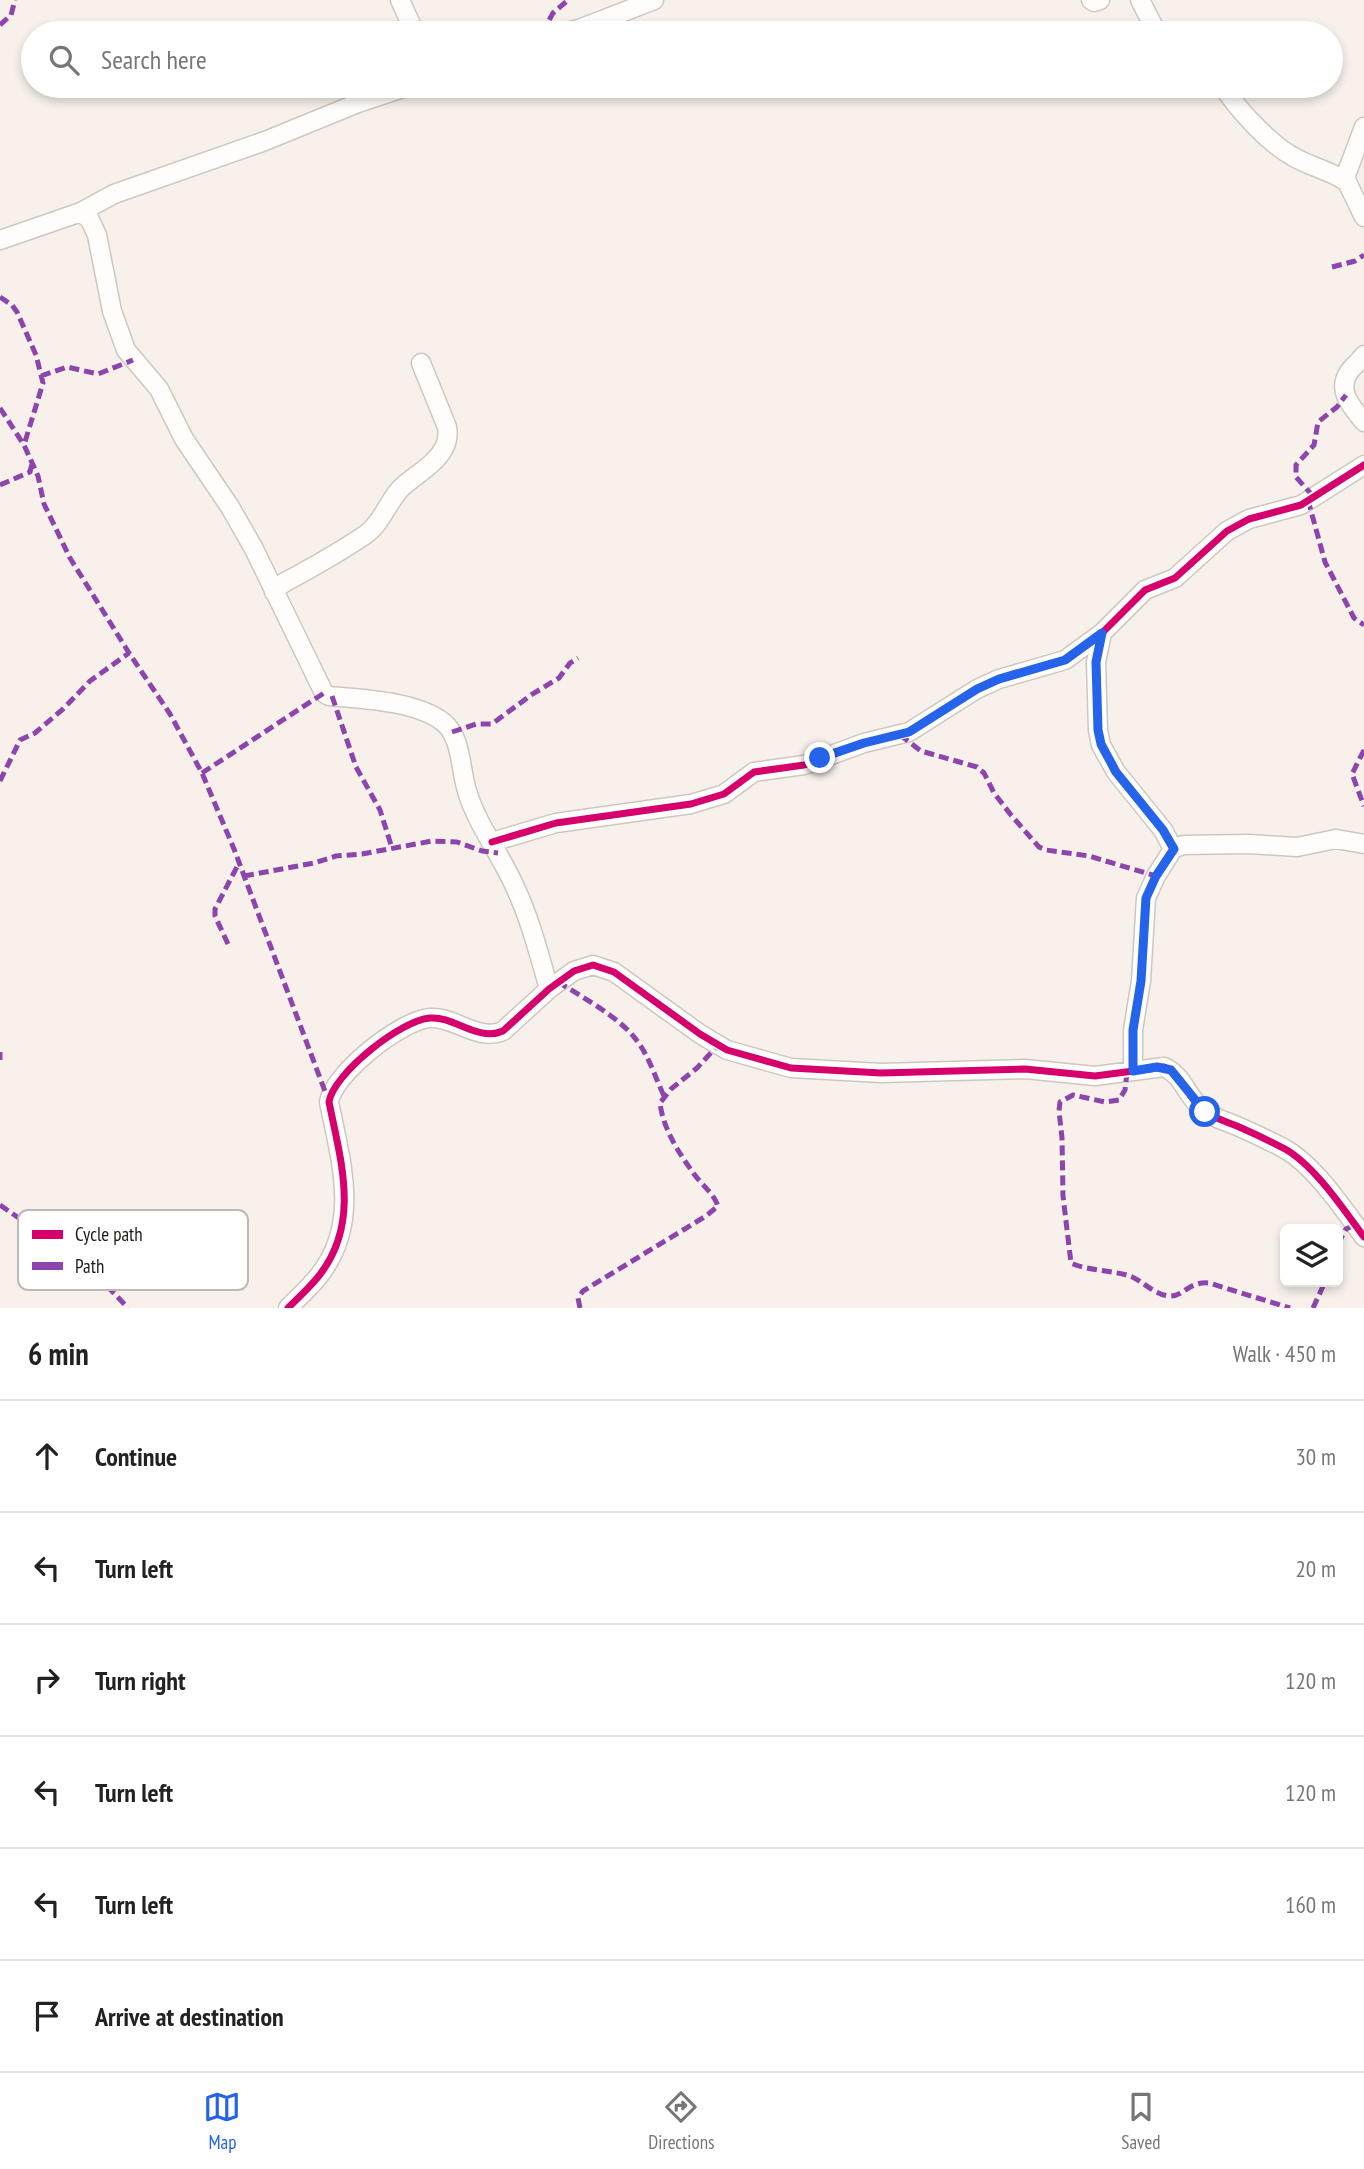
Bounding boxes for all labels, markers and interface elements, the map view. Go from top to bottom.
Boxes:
search box [21,21,1343,98]
icon: search [45,41,83,79]
text: Search here [101,43,207,76]
route end [804,742,835,773]
route start [1189,1096,1220,1127]
legend [18,1210,248,1290]
text: Cycle path [75,1222,143,1246]
map controls [1280,1224,1343,1287]
button: layers [1280,1224,1343,1287]
text: Path [75,1254,104,1278]
text: 6 min [28,1334,89,1373]
text: Walk · 450 m [1233,1339,1336,1368]
icon: ahead [28,1437,66,1475]
text: Continue [95,1440,177,1473]
text: 30 m [1295,1442,1336,1471]
icon: left [28,1549,66,1587]
text: Turn left [95,1552,173,1585]
text: 20 m [1295,1554,1336,1583]
icon: right [28,1661,66,1699]
text: Turn right [95,1664,186,1697]
text: 120 m [1285,1666,1336,1695]
icon: left [28,1773,66,1811]
text: Turn left [95,1776,173,1809]
text: 120 m [1285,1778,1336,1807]
icon: left [28,1885,66,1923]
text: Turn left [95,1888,173,1921]
text: 160 m [1285,1890,1336,1919]
icon: arrive [28,1997,66,2035]
text: Arrive at destination [95,2000,284,2033]
tab: Map [203,2088,241,2154]
tab: Directions [648,2088,714,2154]
tab: Saved [1121,2088,1161,2154]

